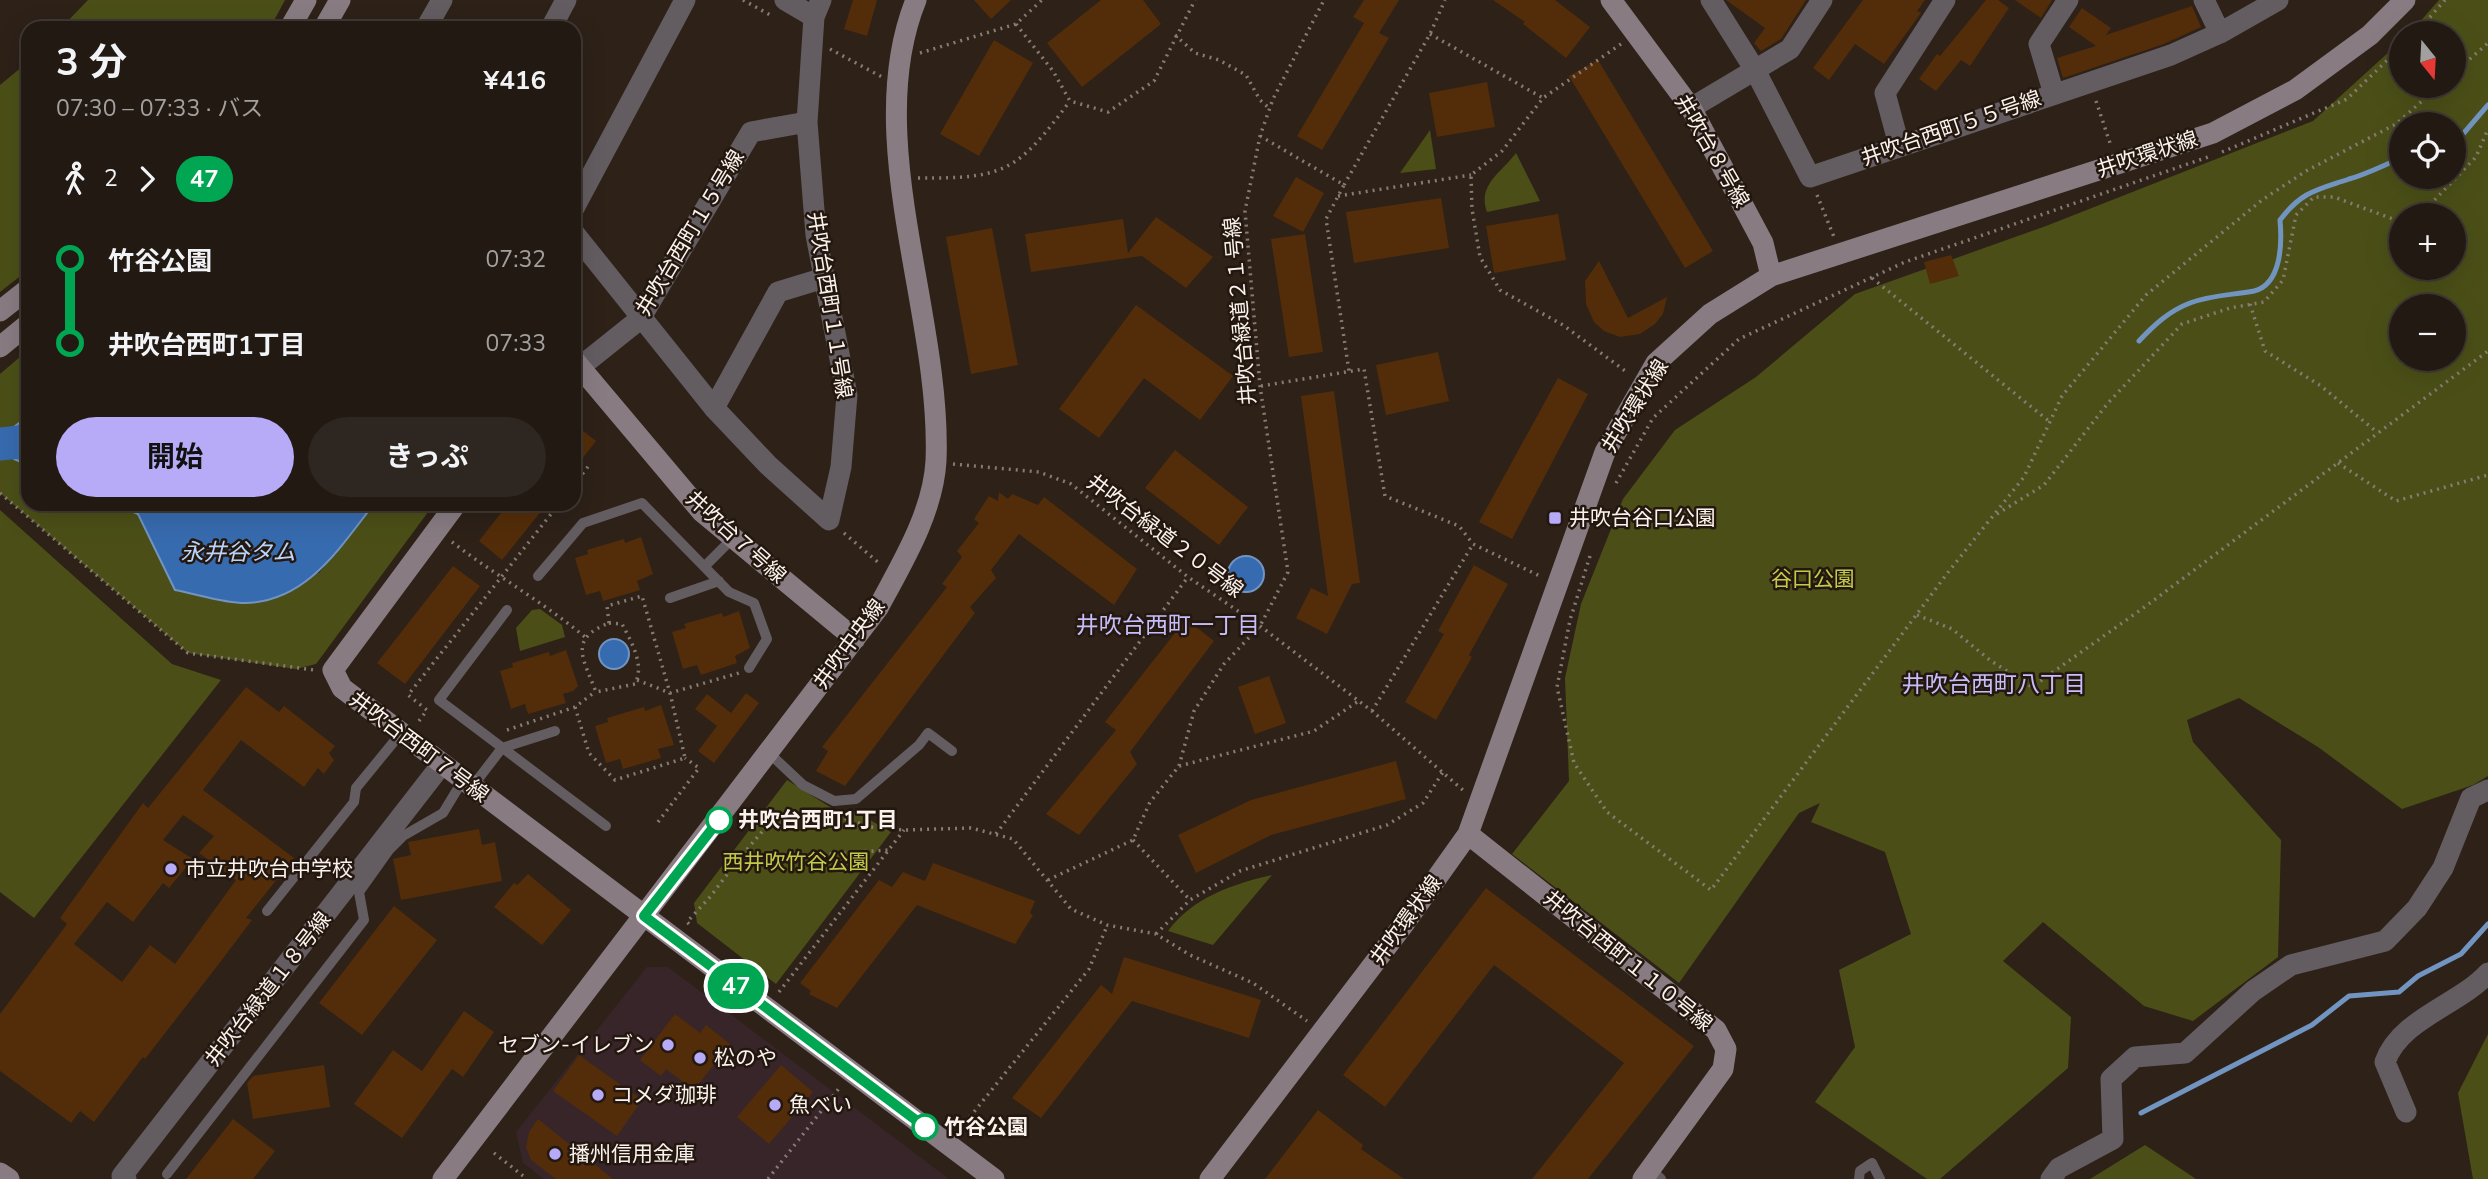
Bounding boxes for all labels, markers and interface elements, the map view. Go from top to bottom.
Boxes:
north arrow [2389,21,2466,98]
map controls [2389,21,2466,371]
text: 3 分 [56,37,127,88]
text: ¥416 [484,63,546,98]
street label: 井吹台西町５５号線 [1857,84,2045,172]
street label: 井吹台８号線 [1668,89,1756,213]
text: 07:30 – 07:33 · バス [56,93,263,124]
button: locate [2389,112,2466,189]
street label: 井吹環状線 [2093,124,2201,184]
street label: 井吹台西町１５号線 [629,145,751,321]
icon: walk [56,160,94,198]
icon: forward [128,160,166,198]
text: 2 [104,163,118,194]
text: 47 [190,163,219,195]
button: + [2389,203,2466,280]
street label: 井吹台西町１１号線 [801,209,859,401]
street label: 井吹台緑道２１号線 [1218,216,1262,406]
text: 竹谷公園 [108,244,212,279]
text: 07:32 [486,244,546,275]
button: − [2389,294,2466,371]
text: 井吹台西町1丁目 [108,328,306,363]
text: 07:33 [486,328,546,359]
street label: 井吹環状線 [1595,354,1675,458]
button: 開始 [56,417,294,497]
button: きっぷ [308,417,546,497]
street label: 井吹台緑道２０号線 [1081,468,1249,604]
street label: 井吹台７号線 [680,484,792,590]
place label: 井吹台谷口公園 [1569,504,1716,532]
marker: 井吹台谷口公園 [1547,510,1563,526]
water label: 永井谷タム [181,537,296,568]
park label: 谷口公園 [1771,565,1855,593]
street label: 井吹中央線 [807,593,891,695]
district label: 井吹台西町一丁目 [1076,610,1260,641]
district label: 井吹台西町八丁目 [1902,669,2086,700]
street label: 井吹台西町７号線 [343,685,495,809]
place label: 井吹台西町1丁目 [738,806,898,834]
marker: 井吹台西町1丁目 [706,807,732,833]
park label: 西井吹竹谷公園 [723,848,870,876]
place label: 市立井吹台中学校 [185,855,353,883]
marker: 市立井吹台中学校 [163,861,179,877]
street label: 井吹環状線 [1364,869,1448,971]
street label: 井吹台西町１１０号線 [1538,884,1718,1038]
street label: 井吹台緑道１８号線 [199,906,337,1072]
line badge: 47 [704,963,768,1009]
text: 47 [722,970,750,1002]
place label: セブン-イレブン [498,1031,654,1059]
marker: セブン-イレブン [660,1037,676,1053]
place label: 松のや [714,1044,777,1072]
marker: 松のや [692,1050,708,1066]
place label: コメダ珈琲 [612,1081,717,1109]
marker: コメダ珈琲 [590,1087,606,1103]
place label: 魚べい [789,1091,852,1119]
marker: 魚べい [767,1097,783,1113]
place label: 竹谷公園 [944,1113,1028,1141]
marker: 竹谷公園 [912,1114,938,1140]
place label: 播州信用金庫 [569,1140,695,1168]
marker: 播州信用金庫 [547,1146,563,1162]

